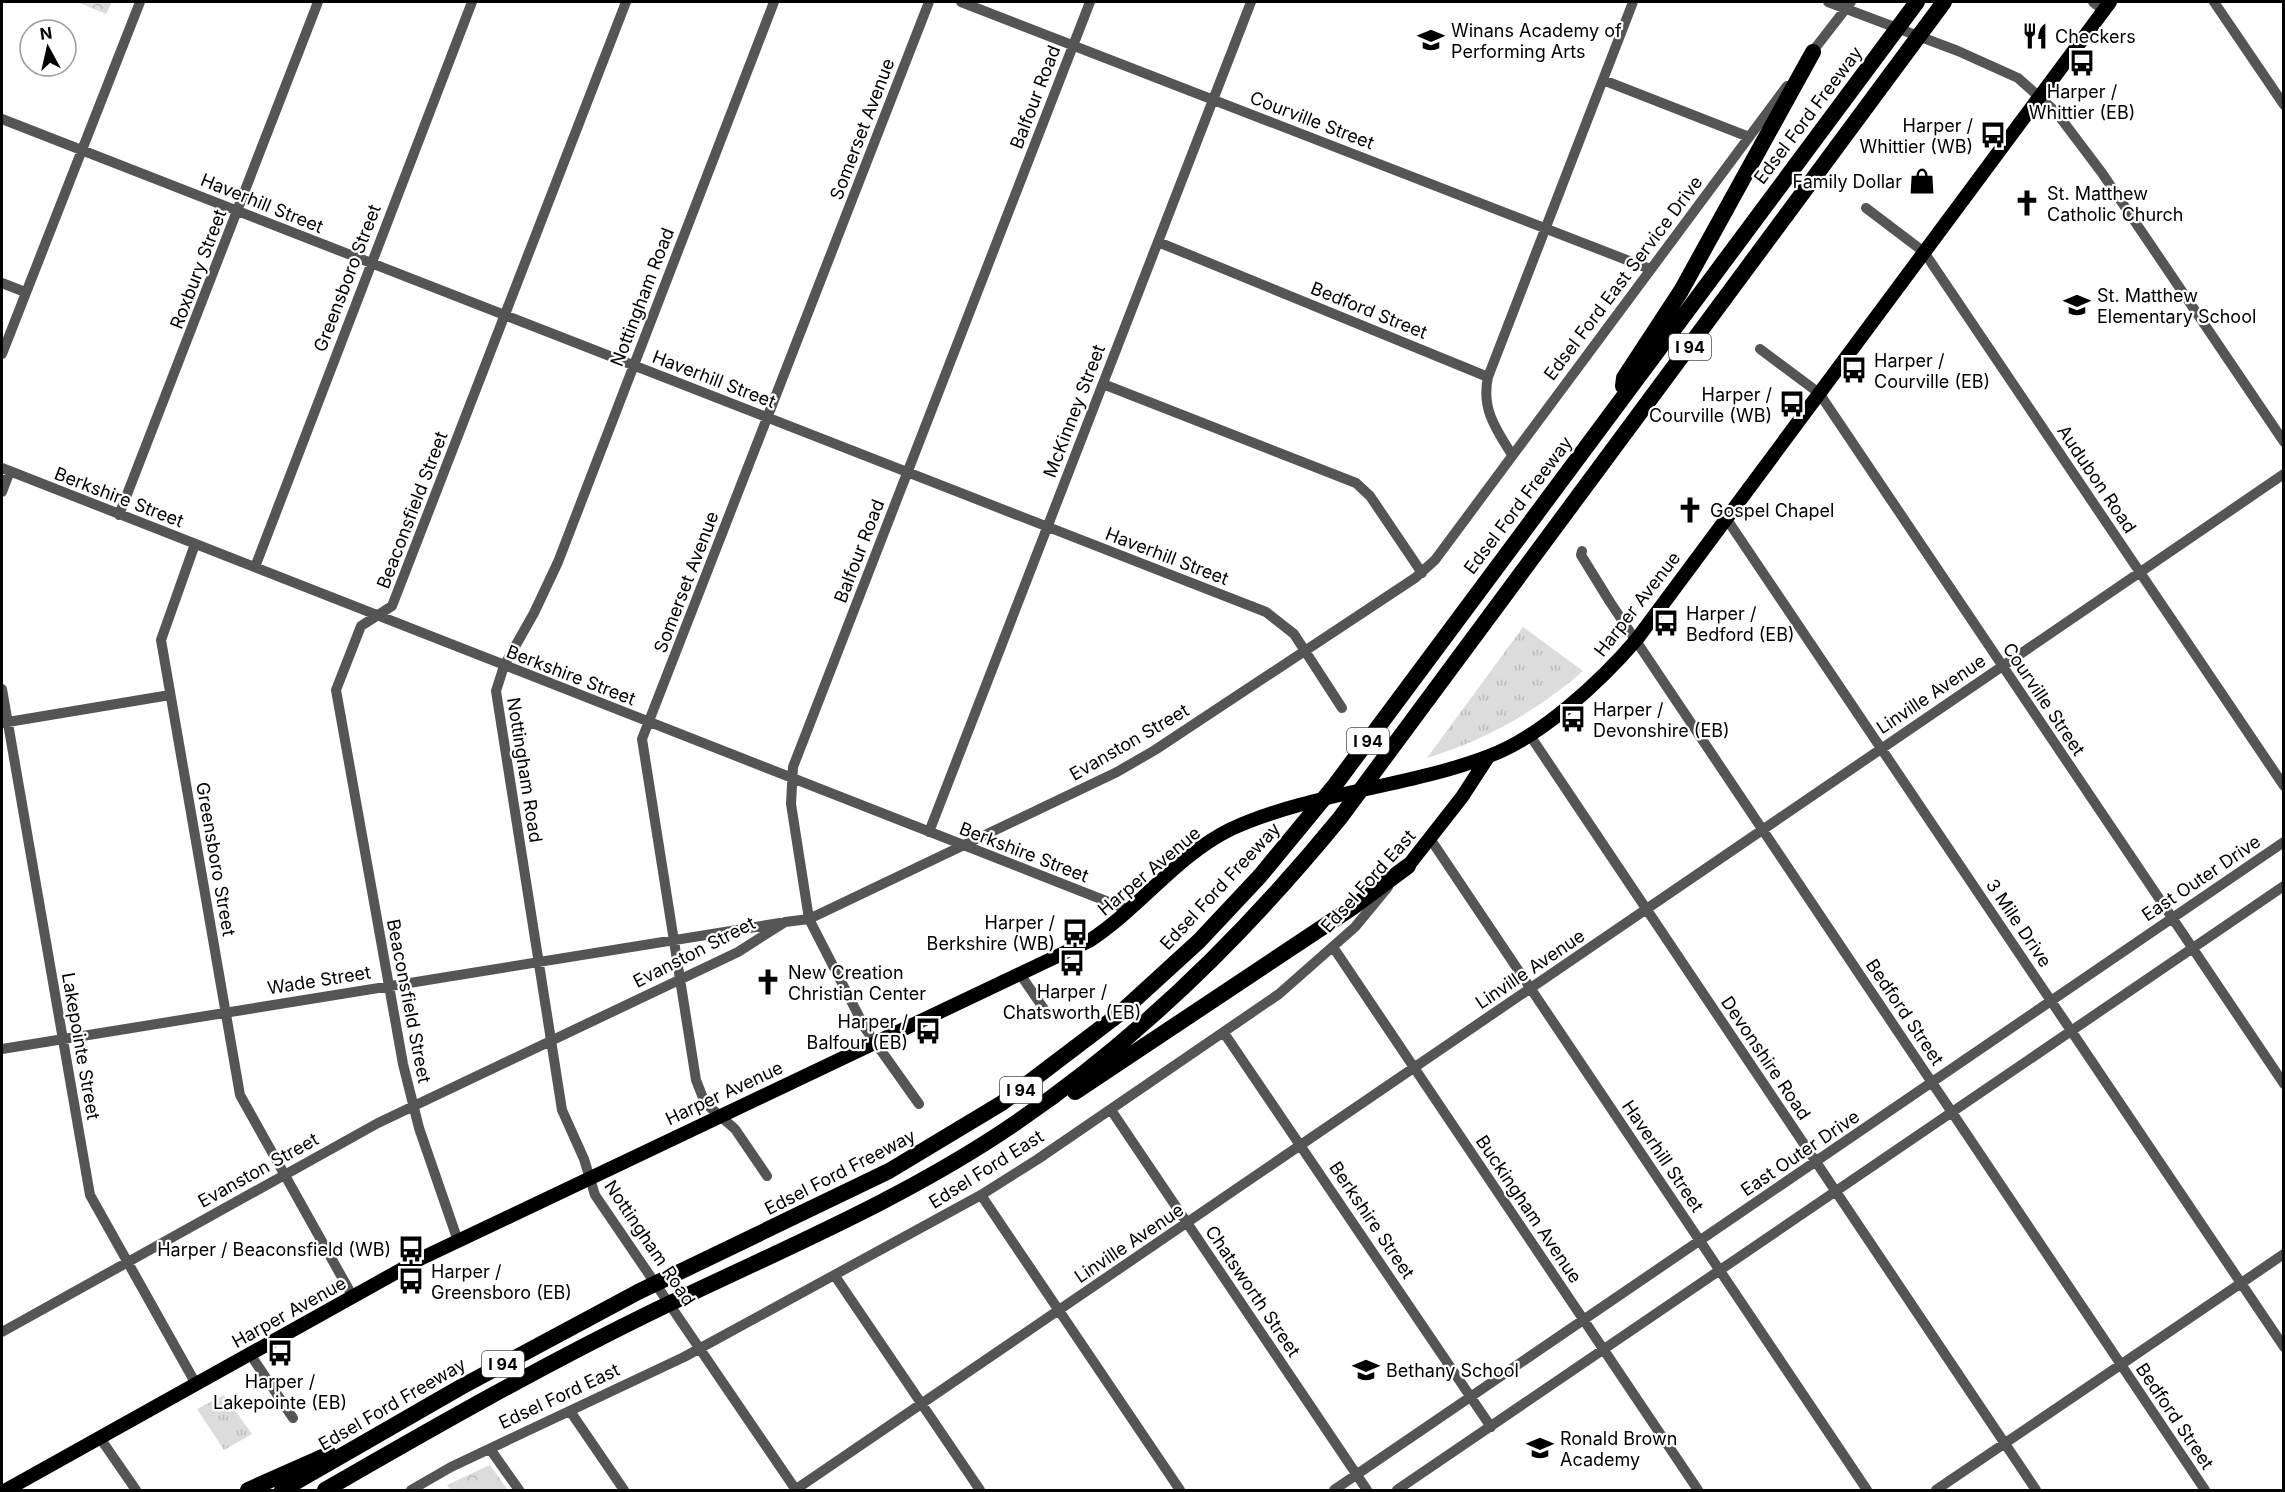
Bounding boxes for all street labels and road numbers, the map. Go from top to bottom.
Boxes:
street label: Balfour Road [1006,42,1064,152]
street label: Edsel Ford Freeway [1750,42,1866,188]
street label: Somerset Avenue [825,55,899,203]
street label: Courville Street [1247,87,1377,153]
street label: Haverhill Street [198,169,326,237]
street label: Edsel Ford East Service Drive [1539,172,1707,384]
street label: Greensboro Street [309,201,385,355]
street label: Roxbury Street [166,206,230,332]
street label: Nottingham Road [606,225,678,369]
street label: Bedford Street [1308,277,1430,343]
road number: I 94 [1669,334,1711,360]
street label: McKinney Street [1039,341,1109,480]
street label: Haverhill Street [649,346,779,412]
street label: Audubon Road [2053,421,2141,537]
street label: Beaconsfield Street [372,428,452,591]
street label: Edsel Ford Freeway [1460,432,1576,578]
street label: Berkshire Street [51,463,187,531]
street label: Balfour Road [830,496,888,606]
street label: Somerset Avenue [649,508,723,656]
street label: Haverhill Street [1102,523,1232,589]
street label: Harper Avenue [1590,547,1684,661]
street label: Courville Street [1999,639,2089,759]
street label: Berkshire Street [503,641,639,709]
street label: Linville Avenue [1873,650,1989,738]
street label: Nottingham Road [503,696,547,844]
street label: Evanston Street [1066,699,1192,785]
road number: I 94 [1347,728,1389,754]
street label: Greensboro Street [192,780,240,938]
street label: Berkshire Street [956,818,1092,886]
street label: Edsel Ford Freeway [1156,818,1284,954]
street label: Harper Avenue [1094,822,1204,920]
street label: Edsel Ford East [1316,825,1420,937]
street label: East Outer Drive [2138,831,2264,925]
street label: 3 Mile Drive [1982,875,2056,971]
street label: Evanston Street [629,912,759,992]
street label: Beaconsfield Street [383,917,435,1085]
street label: Linville Avenue [1472,925,1588,1013]
street label: Bedford Street [1862,955,1948,1069]
street label: Wade Street [266,961,372,999]
street label: Lakepointe Street [58,971,104,1121]
street label: Devonshire Road [1717,992,1815,1124]
street label: Harper Avenue [662,1057,786,1129]
road number: I 94 [1000,1077,1042,1103]
street label: Haverhill Street [1618,1096,1708,1216]
street label: East Outer Drive [1737,1106,1863,1200]
street label: Edsel Ford Freeway [761,1125,919,1219]
street label: Edsel Ford East [925,1125,1047,1213]
street label: Evanston Street [194,1128,322,1212]
street label: Buckingham Avenue [1472,1131,1586,1287]
street label: Berkshire Street [1325,1158,1419,1283]
street label: Nottingham Road [600,1176,700,1310]
street label: Linville Avenue [1071,1199,1187,1287]
street label: Chatsworth Street [1201,1221,1305,1361]
street label: Harper Avenue [228,1272,350,1352]
road number: I 94 [482,1351,524,1377]
street label: Edsel Ford Freeway [315,1353,469,1455]
street label: Edsel Ford East [495,1359,623,1433]
street label: Bedford Street [2132,1359,2218,1473]

